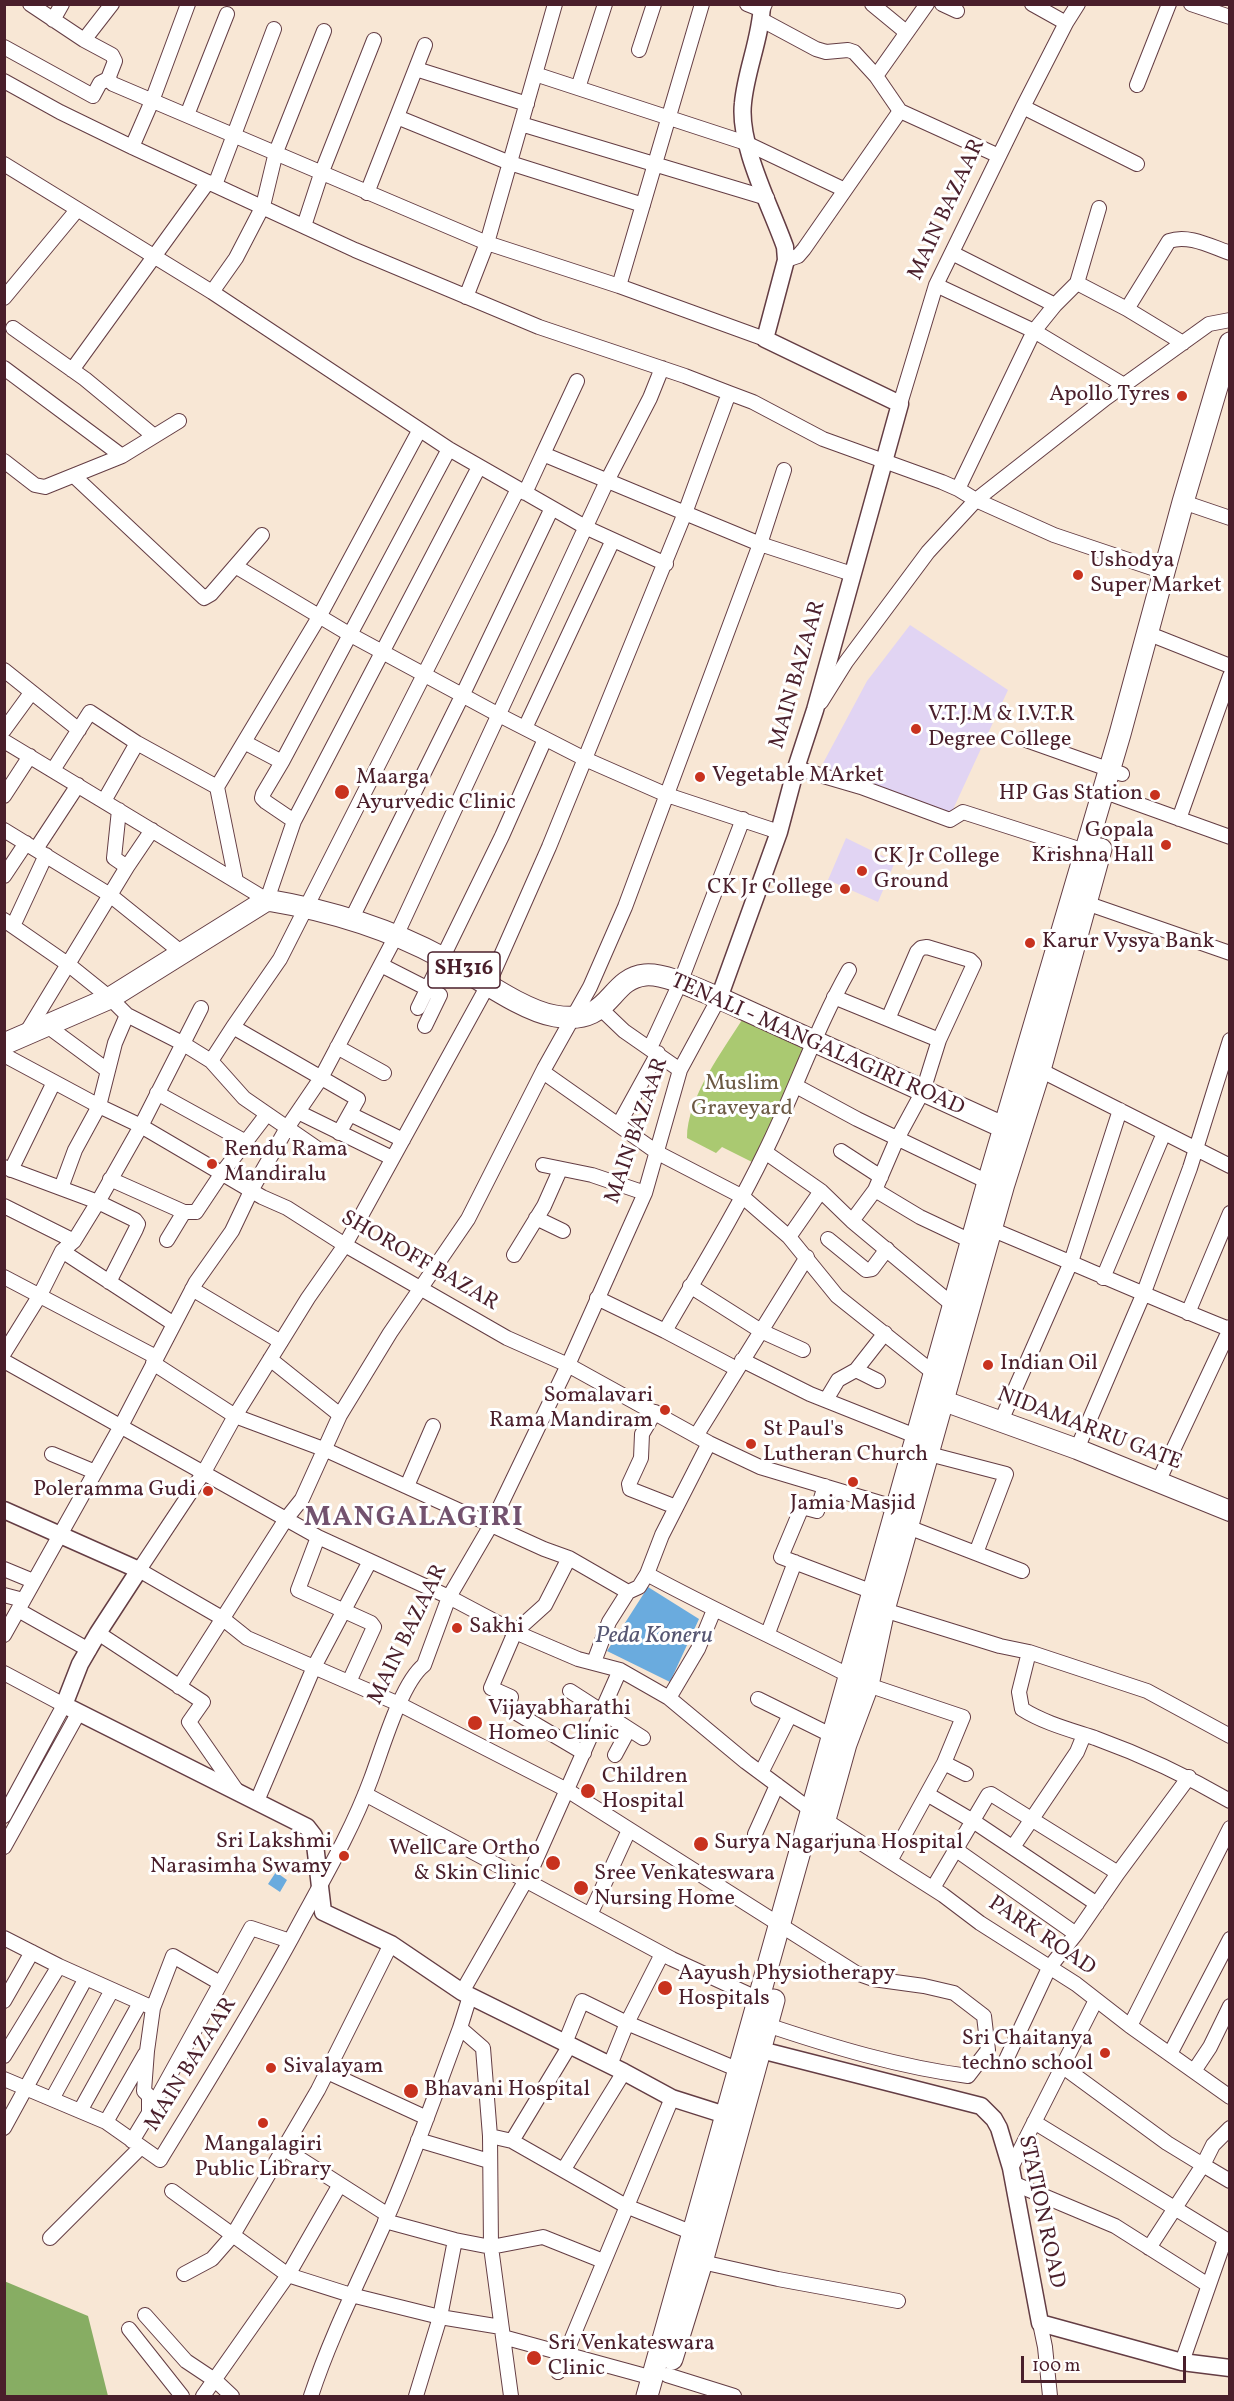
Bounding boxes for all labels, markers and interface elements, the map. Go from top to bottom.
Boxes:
street label: MAIN BAZAAR [904,135,992,285]
place label: Apollo Tyres [1049,383,1170,409]
marker: Apollo Tyres [1175,389,1189,403]
place label: Ushodya Super Market [1090,549,1222,600]
marker: Ushodya Super Market [1071,568,1085,582]
street label: MAIN BAZAAR [765,598,833,752]
place label: V.T.J.M & I.V.T.R Degree College [928,703,1075,754]
marker: V.T.J.M & I.V.T.R Degree College [909,722,923,736]
place label: Vegetable MArket [712,764,884,790]
place label: Maarga Ayurvedic Clinic [356,766,516,818]
marker: Vegetable MArket [693,770,707,784]
place label: HP Gas Station [999,782,1143,808]
marker: Maarga Ayurvedic Clinic [333,783,351,801]
marker: HP Gas Station [1148,788,1162,802]
place label: Gopala Krishna Hall [1032,819,1154,870]
marker: Gopala Krishna Hall [1159,838,1173,852]
place label: CK Jr College Ground [874,845,1000,896]
marker: CK Jr College Ground [855,864,869,878]
place label: CK Jr College [707,876,833,902]
marker: CK Jr College [838,882,852,896]
place label: Karur Vysya Bank [1042,930,1215,956]
marker: Karur Vysya Bank [1023,936,1037,950]
road number: SH316 [428,952,500,988]
street label: TENALI - MANGALAGIRI ROAD [666,969,968,1123]
street label: MAIN BAZAAR [601,1054,675,1208]
park label: Muslim Graveyard [691,1072,793,1124]
place label: Rendu Rama Mandiralu [224,1138,348,1190]
marker: Rendu Rama Mandiralu [205,1157,219,1171]
street label: SHOROFF BAZAR [335,1206,503,1318]
place label: Indian Oil [1000,1352,1098,1378]
marker: Indian Oil [981,1358,995,1372]
street label: NIDAMARRU GATE [993,1383,1185,1477]
place label: Somalavari Rama Mandiram [489,1384,653,1436]
marker: Somalavari Rama Mandiram [658,1403,672,1417]
place label: St Paul's Lutheran Church [763,1418,928,1470]
marker: St Paul's Lutheran Church [744,1437,758,1451]
marker: Jamia Masjid [846,1475,860,1489]
place label: Poleramma Gudi [33,1478,196,1504]
marker: Poleramma Gudi [201,1484,215,1498]
place label: Jamia Masjid [790,1492,916,1518]
district label: MANGALAGIRI [304,1503,524,1537]
street label: MAIN BAZAAR [364,1560,454,1710]
place label: Sakhi [469,1615,524,1641]
marker: Sakhi [450,1621,464,1635]
water label: Peda Koneru [595,1624,713,1652]
place label: Vijayabharathi Homeo Clinic [488,1697,631,1748]
marker: Vijayabharathi Homeo Clinic [466,1714,484,1732]
place label: Children Hospital [602,1765,688,1816]
marker: Children Hospital [579,1782,597,1800]
place label: Sri Lakshmi Narasimha Swamy [150,1830,332,1882]
place label: Surya Nagarjuna Hospital [714,1831,963,1857]
marker: Surya Nagarjuna Hospital [692,1835,710,1853]
place label: WellCare Ortho & Skin Clinic [389,1837,540,1888]
marker: Sri Lakshmi Narasimha Swamy [337,1849,351,1863]
marker: WellCare Ortho & Skin Clinic [544,1854,562,1872]
place label: Sree Venkateswara Nursing Home [594,1862,775,1914]
marker: Sree Venkateswara Nursing Home [572,1879,590,1897]
street label: PARK ROAD [982,1891,1100,1983]
place label: Aayush Physiotherapy Hospitals [678,1962,895,2014]
marker: Aayush Physiotherapy Hospitals [656,1979,674,1997]
street label: MAIN BAZAAR [140,1993,244,2137]
place label: Sri Chaitanya techno school [962,2027,1093,2078]
marker: Sri Chaitanya techno school [1098,2046,1112,2060]
place label: Sivalayam [283,2055,384,2081]
marker: Sivalayam [264,2061,278,2075]
place label: Bhavani Hospital [424,2078,590,2104]
marker: Bhavani Hospital [402,2082,420,2100]
marker: Mangalagiri Public Library [256,2116,270,2130]
place label: Mangalagiri Public Library [195,2133,331,2184]
street label: STATION ROAD [1011,2133,1069,2291]
place label: Sri Venkateswara Clinic [548,2332,715,2384]
scale bar [1024,2344,1189,2382]
marker: Sri Venkateswara Clinic [525,2349,543,2367]
text: 100 m [1032,2354,1081,2379]

